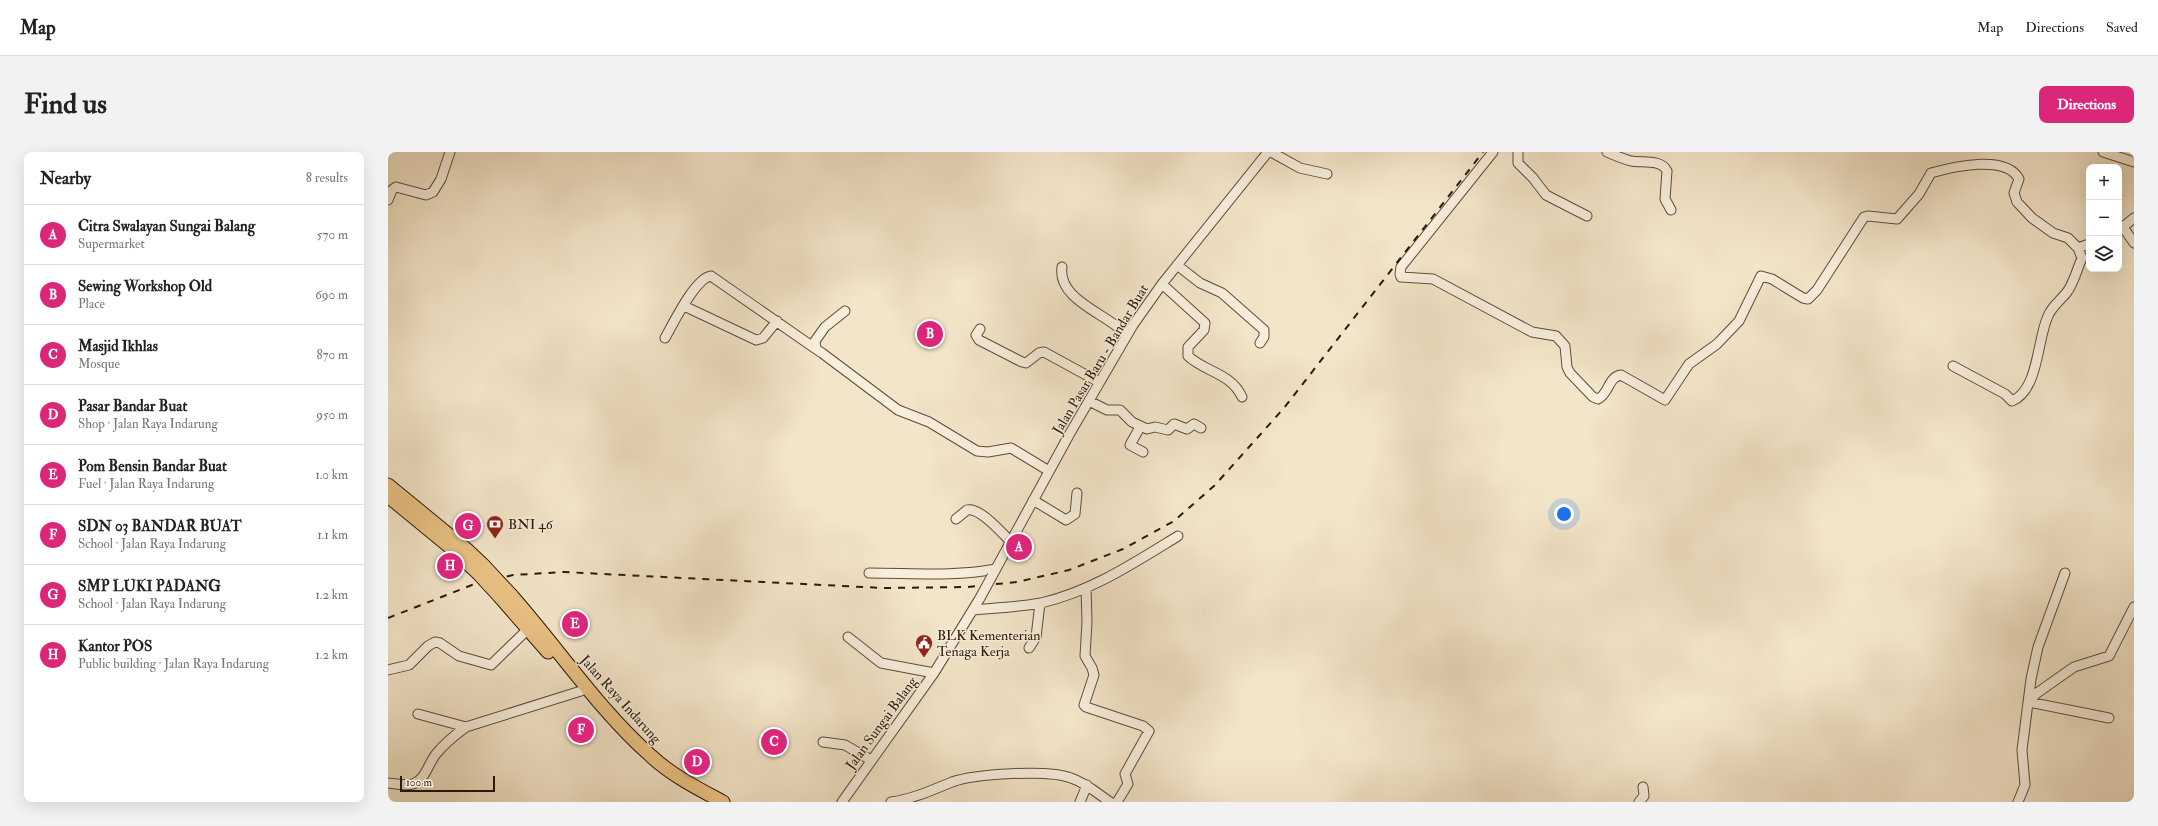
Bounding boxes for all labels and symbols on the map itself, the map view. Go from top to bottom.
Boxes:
street label: Jalan Pasar Baru - Bandar Buat [1048,281,1152,438]
pin: B [917,319,943,349]
your location [1554,504,1574,524]
pin: G [455,511,481,541]
bank icon: BNI 46 [485,514,505,539]
place label: BNI 46 [508,516,554,533]
pin: A [1006,532,1032,562]
pin: H [437,551,463,581]
pin: E [562,609,588,639]
place label: BLK Kementerian Tenaga Kerja [937,627,1041,660]
public building icon: BLK Kementerian Tenaga Kerja [914,633,934,658]
street label: Jalan Raya Indarung [575,651,666,749]
street label: Jalan Sungai Balang [841,673,921,774]
pin: F [568,715,594,745]
pin: C [761,727,787,757]
pin: D [684,747,710,777]
scale bar [400,774,495,793]

